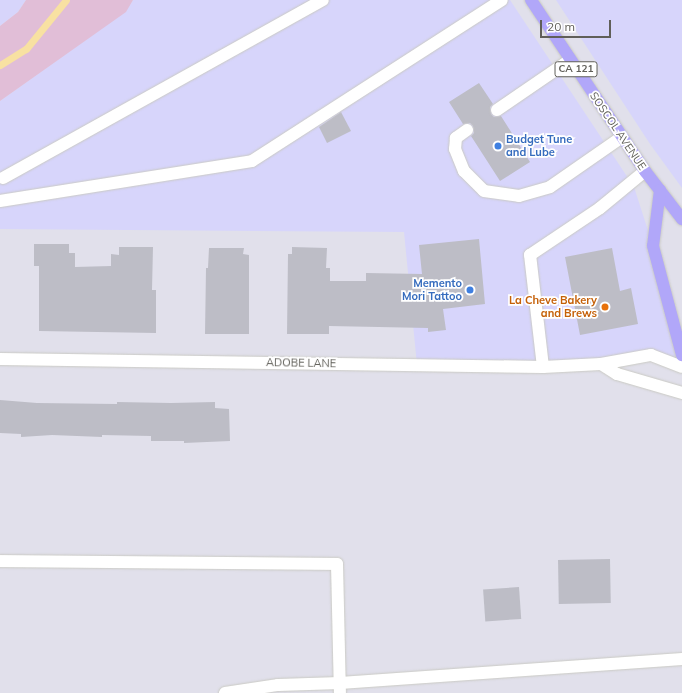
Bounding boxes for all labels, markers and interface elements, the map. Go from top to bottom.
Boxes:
scale bar [542,12,613,38]
text: 20 m [547,19,575,34]
road number: CA 121 [554,61,598,77]
street label: SOSCOL AVENUE [587,90,649,172]
place label: Budget Tune and Lube [506,133,572,159]
marker: Budget Tune and Lube [493,141,503,151]
place label: Memento Mori Tattoo [402,277,462,303]
marker: Memento Mori Tattoo [465,285,475,295]
place label: La Cheve Bakery and Brews [509,294,597,320]
marker: La Cheve Bakery and Brews [600,302,610,312]
street label: ADOBE LANE [266,356,336,370]

